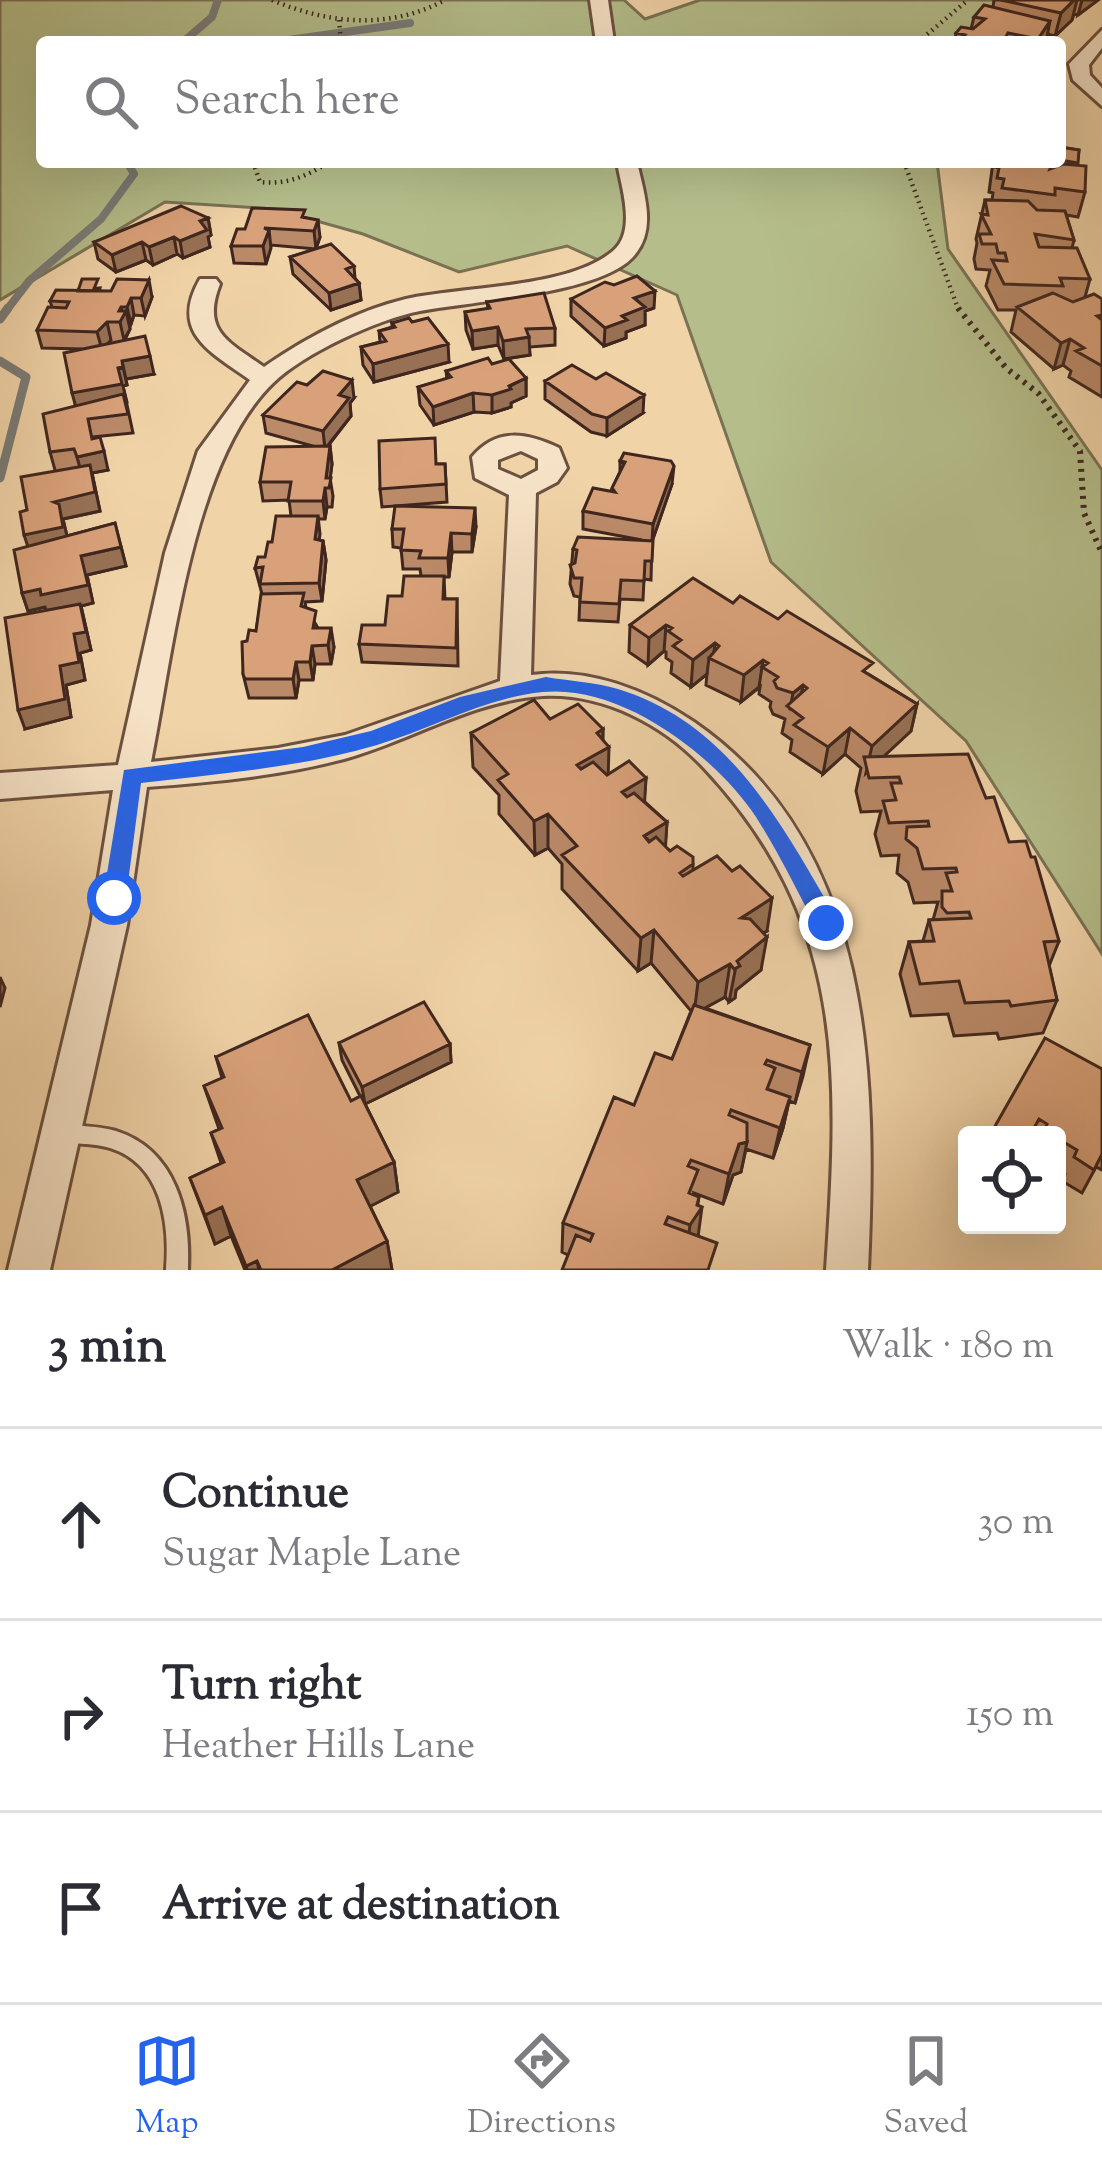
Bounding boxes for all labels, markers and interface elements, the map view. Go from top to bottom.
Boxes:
search box [36,36,1066,168]
icon: search [78,69,144,135]
text: Search here [174,70,400,135]
route start [87,871,141,925]
route end [799,896,853,950]
map controls [958,1126,1066,1234]
button: locate [958,1126,1066,1234]
text: 3 min [48,1312,166,1385]
text: Walk · 180 m [842,1320,1054,1376]
text: Continue [162,1463,349,1528]
icon: ahead [48,1491,114,1557]
text: 30 m [977,1496,1054,1552]
text: Sugar Maple Lane [162,1528,461,1584]
text: Turn right [162,1655,361,1720]
icon: right [48,1683,114,1749]
text: 150 m [966,1688,1054,1744]
text: Heather Hills Lane [162,1720,475,1776]
icon: arrive [48,1875,114,1941]
text: Arrive at destination [162,1875,560,1940]
tab: Map [134,2028,200,2148]
tab: Directions [467,2028,616,2148]
tab: Saved [884,2028,968,2148]

